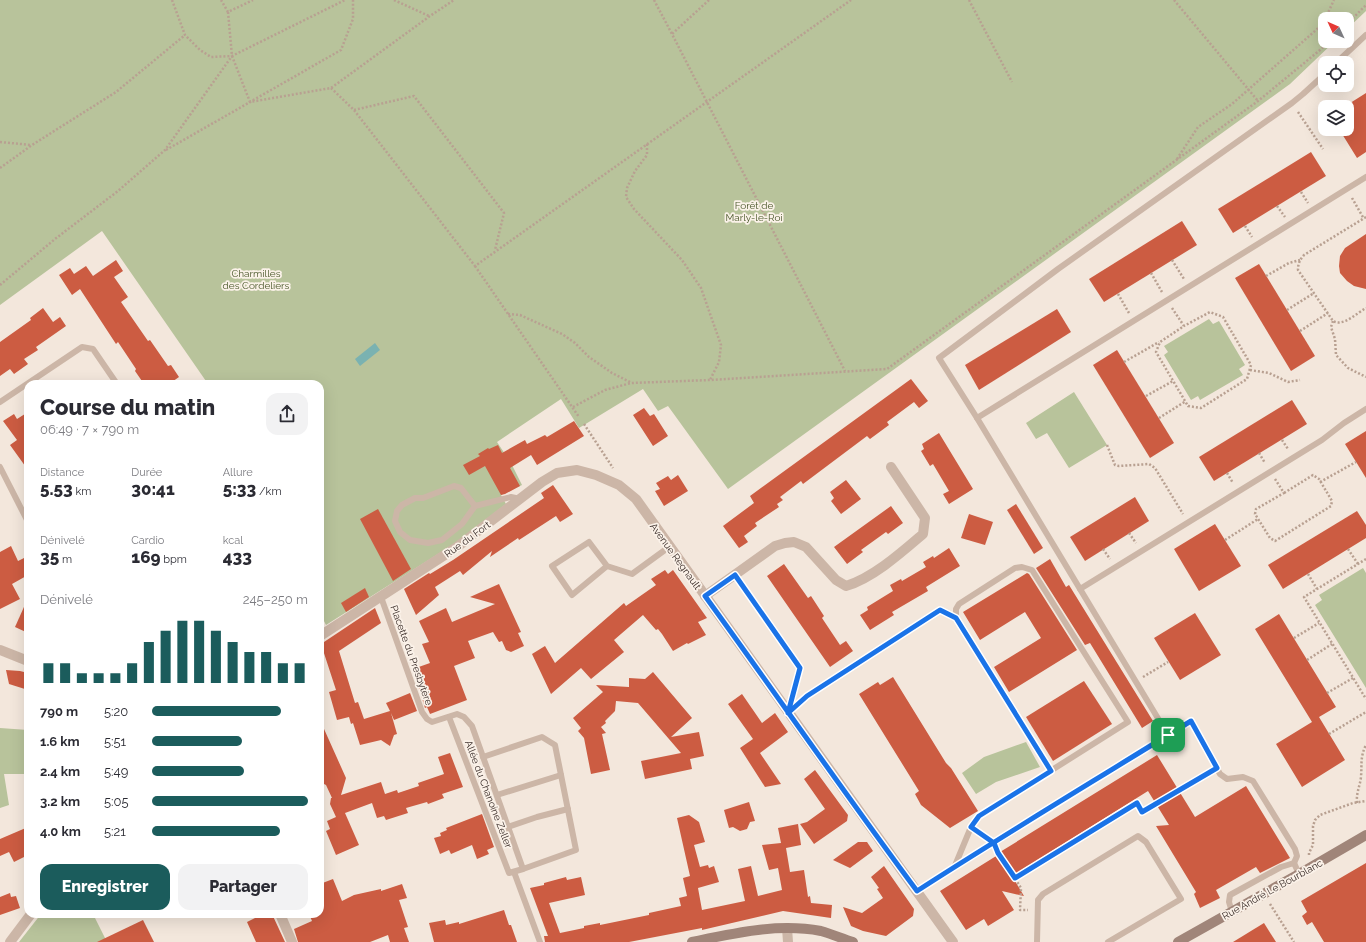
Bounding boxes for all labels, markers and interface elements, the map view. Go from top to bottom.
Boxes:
north arrow [1318,12,1354,48]
map controls [1318,12,1354,136]
button: locate [1318,56,1354,92]
button: layers [1318,100,1354,136]
park label: Forêt de Marly-le-Roi [725,200,783,223]
park label: Charmilles des Cordeliers [223,268,290,291]
button: share [266,393,308,435]
text: Course du matin [40,394,215,420]
text: 06:49 · 7 × 790 m [40,422,139,437]
text: Distance [40,466,84,479]
text: Durée [131,466,162,479]
text: Allure [223,466,253,479]
text: 5.53 [40,479,73,499]
text: 30:41 [131,479,175,499]
text: 5:33 [223,479,256,499]
text: km [73,485,91,498]
text: /km [256,485,282,498]
street label: Rue du Fort [442,519,493,560]
street label: Avenue Regnault [648,521,704,592]
text: Dénivelé [40,534,85,547]
text: Cardio [131,534,164,547]
text: kcal [223,534,243,547]
text: 35 [40,547,59,567]
text: 169 [131,547,160,567]
text: 433 [223,547,252,567]
text: m [59,553,72,566]
text: bpm [160,553,187,566]
text: Dénivelé [40,592,93,607]
text: 245–250 m [243,592,308,607]
street label: Placette du Presbytère [388,604,435,707]
text: 790 m [40,704,78,719]
text: 5:20 [104,704,128,719]
pin [1151,718,1185,752]
icon: arrive [1157,724,1179,746]
text: 1.6 km [40,734,80,749]
text: 5:51 [104,734,126,749]
street label: Allée du Chanoine Zeller [463,739,514,850]
text: 2.4 km [40,764,80,779]
text: 5:49 [104,764,128,779]
text: 3.2 km [40,794,80,809]
text: 5:05 [104,794,129,809]
text: 4.0 km [40,824,81,839]
text: 5:21 [104,824,126,839]
street label: Rue André Le Bourblanc [1220,857,1325,922]
button: Enregistrer [40,864,170,910]
button: Partager [178,864,308,910]

